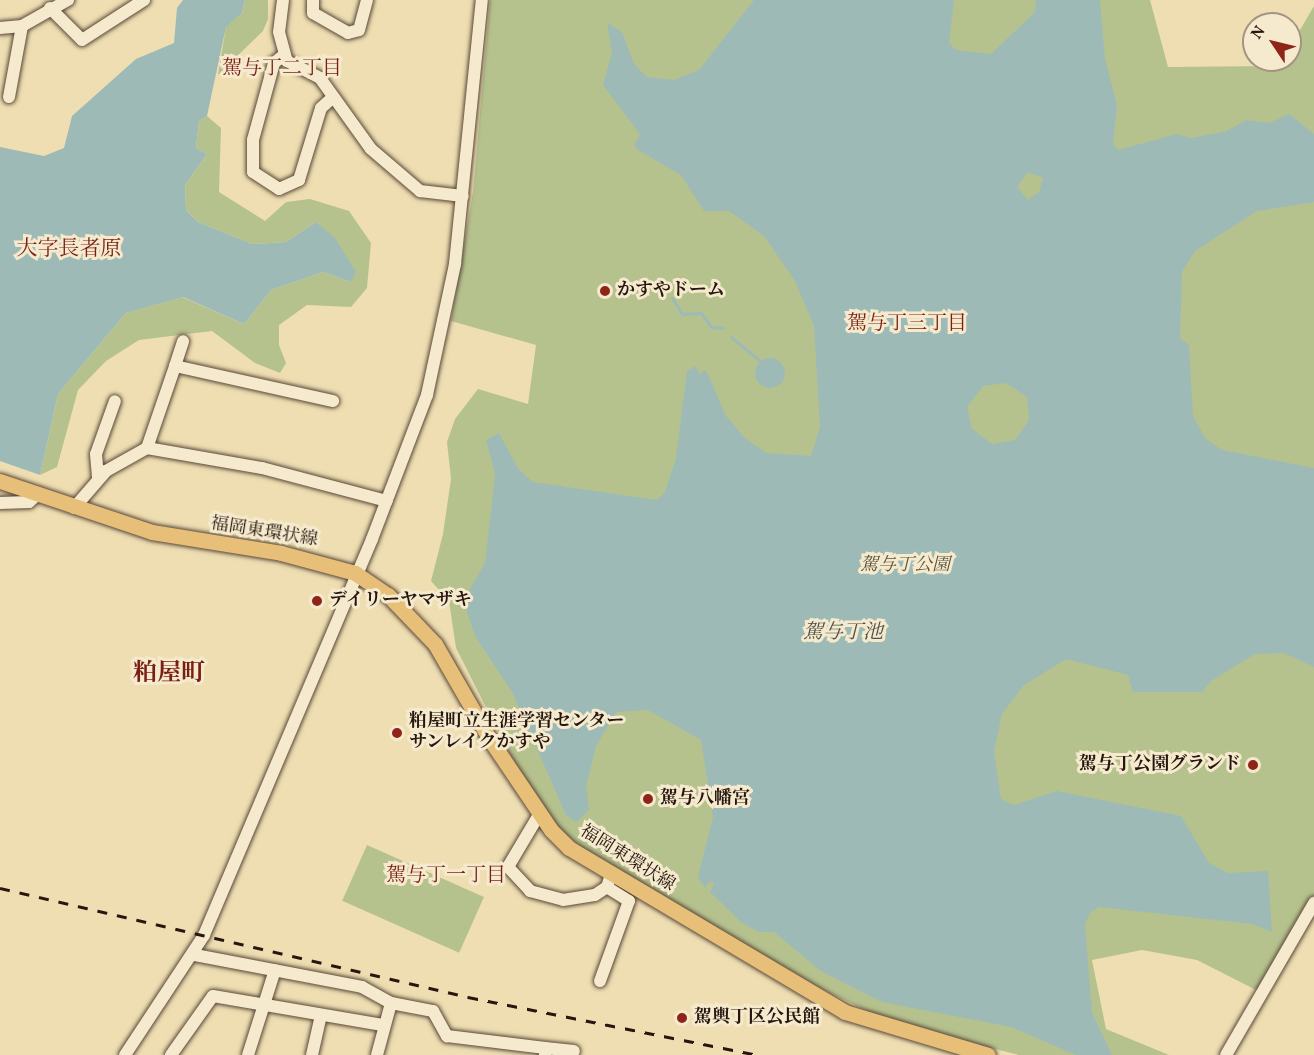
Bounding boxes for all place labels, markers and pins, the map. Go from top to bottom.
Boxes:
place label: かすやドーム [617,280,725,302]
marker: かすやドーム [598,284,612,298]
place label: デイリーヤマザキ [329,590,473,612]
marker: デイリーヤマザキ [310,594,324,608]
place label: 粕屋町立生涯学習センター サンレイクかすや [409,712,625,754]
marker: 粕屋町立生涯学習センター サンレイクかすや [390,726,404,740]
place label: 駕与丁公園グランド [1079,754,1241,776]
marker: 駕与丁公園グランド [1246,758,1260,772]
place label: 駕与八幡宮 [660,788,750,810]
marker: 駕与八幡宮 [641,792,655,806]
place label: 駕輿丁区公民館 [694,1007,820,1029]
marker: 駕輿丁区公民館 [675,1011,689,1025]

